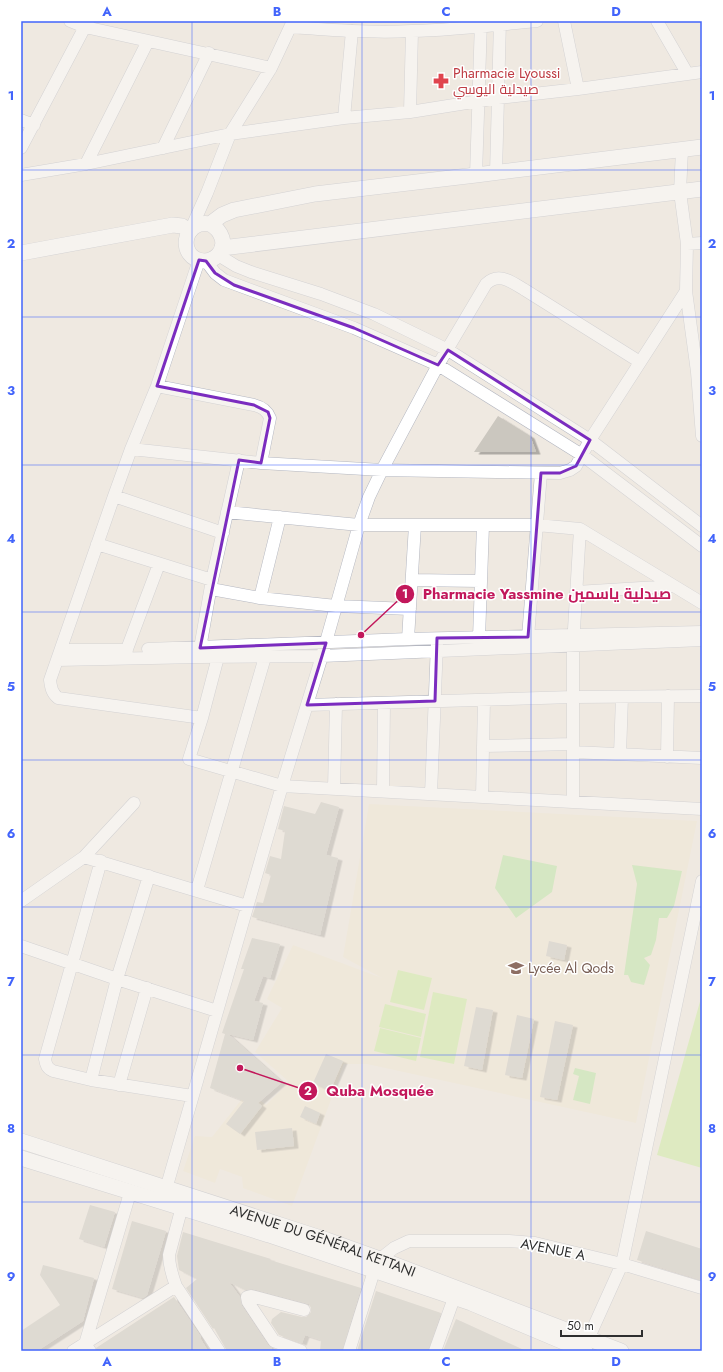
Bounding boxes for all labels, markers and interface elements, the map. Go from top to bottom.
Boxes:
text: A [101,2,112,21]
text: B [273,2,282,21]
text: C [441,2,451,21]
text: D [611,2,621,21]
place label: Pharmacie Lyoussi صيدلية اليوسي [453,63,560,100]
pharmacy icon: Pharmacie Lyoussi صيدلية اليوسي [432,72,450,90]
text: 1 [8,86,14,105]
text: 1 [709,86,715,105]
text: 2 [7,234,15,253]
text: 2 [708,234,716,253]
text: 3 [7,381,15,400]
text: 3 [708,381,716,400]
text: 4 [6,529,16,548]
text: 4 [707,529,717,548]
callout: Pharmacie Yassmine صيدلية ياسمين [395,580,680,607]
text: Pharmacie Yassmine صيدلية ياسمين [423,583,671,605]
text: 1 [402,585,408,603]
text: 5 [7,677,15,696]
text: 5 [708,677,716,696]
text: 6 [7,824,16,843]
text: 6 [708,824,717,843]
place label: Lycée Al Qods [528,958,614,978]
school or university icon: Lycée Al Qods [507,959,525,977]
text: 7 [7,972,15,991]
text: 7 [708,972,716,991]
callout: Quba Mosquée [298,1078,442,1105]
text: Quba Mosquée [326,1080,434,1102]
text: 2 [304,1082,312,1100]
text: 8 [7,1119,15,1138]
text: 8 [708,1119,716,1138]
street label: AVENUE DU GÉNÉRAL KETTANI [228,1199,419,1282]
street label: AVENUE A [519,1233,588,1265]
text: 9 [7,1267,16,1286]
text: 9 [708,1267,717,1286]
scale bar [561,1312,642,1338]
text: 50 m [567,1317,594,1335]
text: A [101,1352,112,1371]
text: B [273,1352,282,1371]
text: C [441,1352,451,1371]
text: D [611,1352,621,1371]

